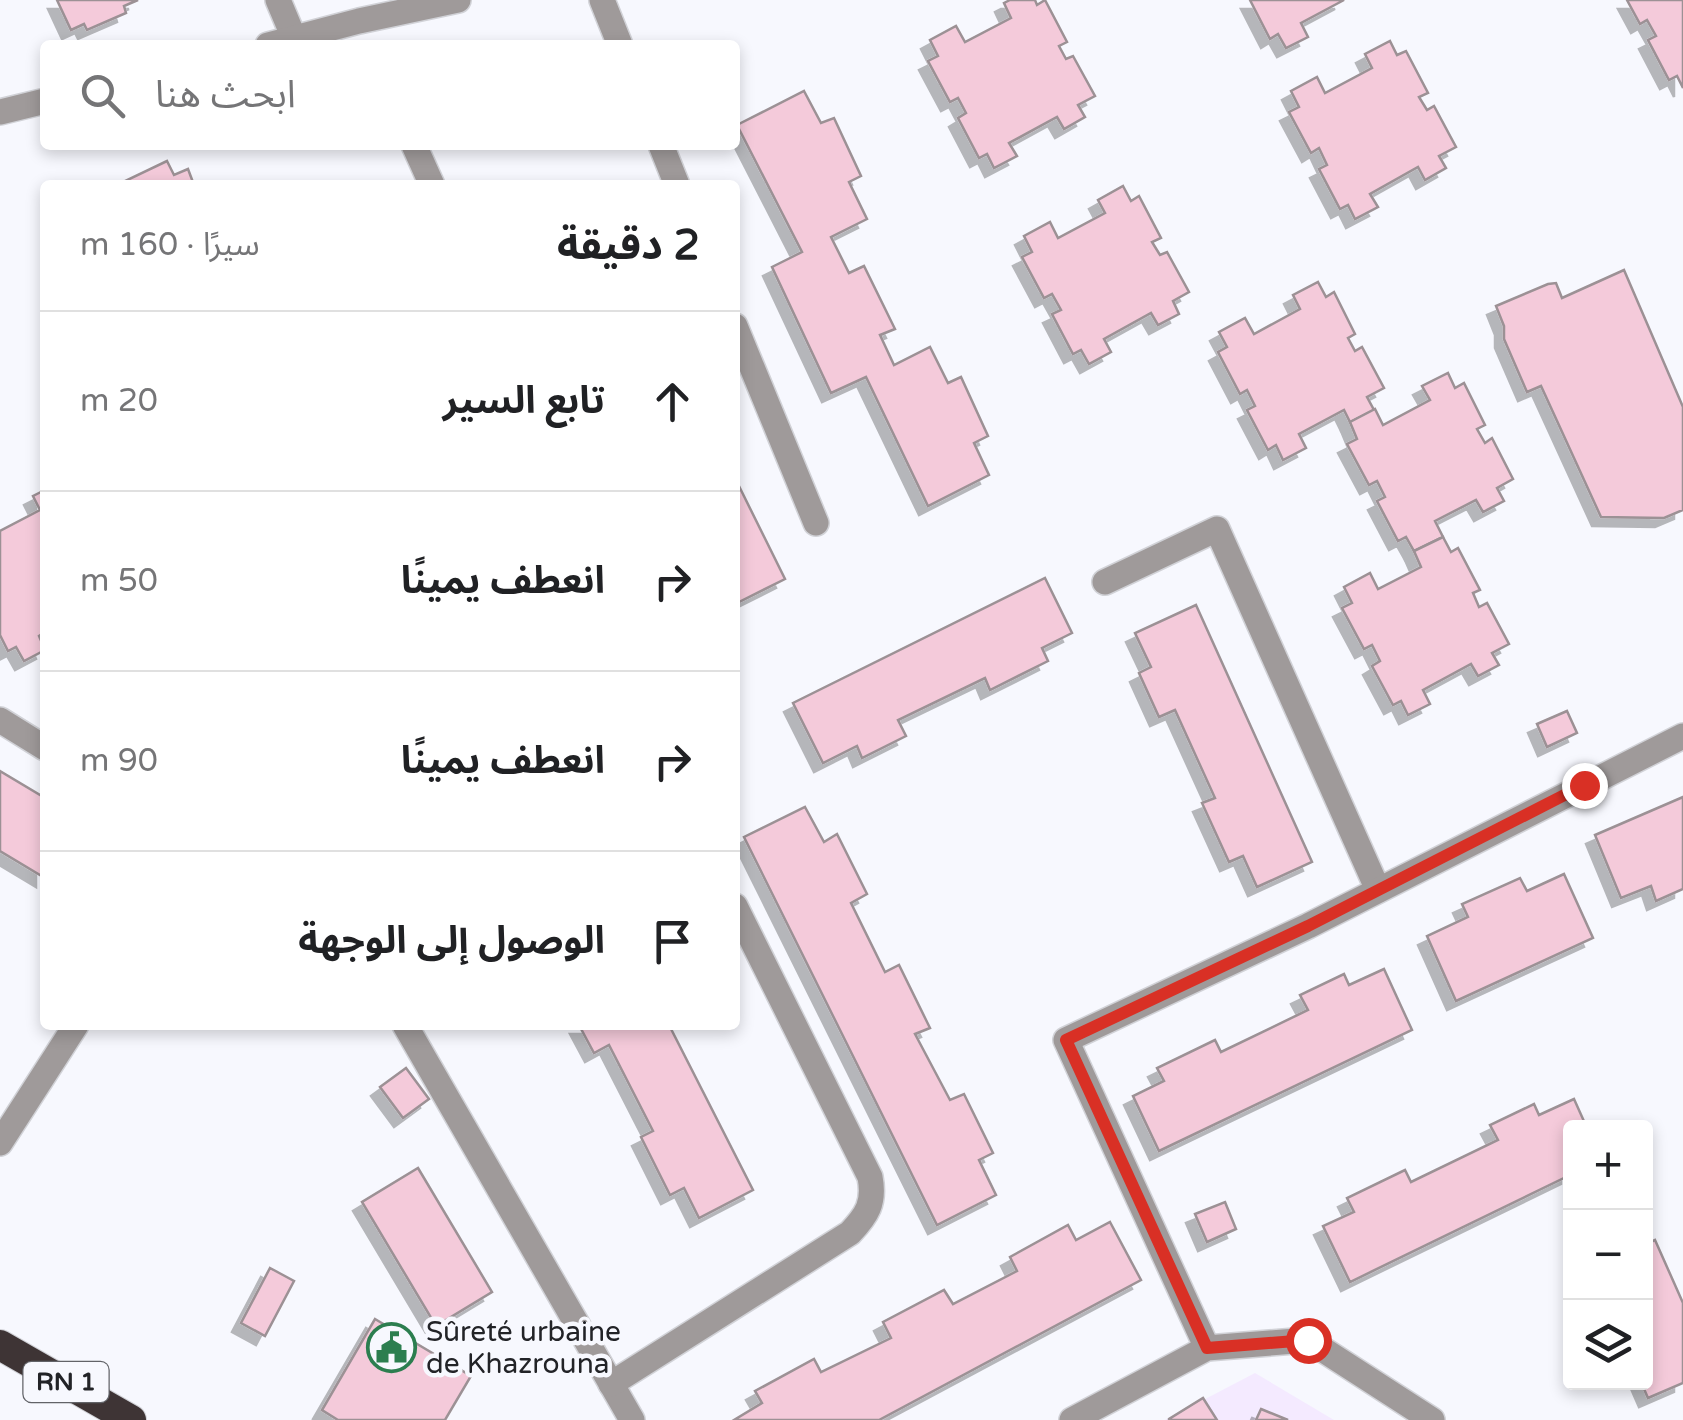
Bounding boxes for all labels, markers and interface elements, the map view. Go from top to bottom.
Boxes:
search box [40,40,740,150]
icon: search [75,68,130,123]
text: ابحث هنا [155,72,296,118]
text: 2 دقيقة [557,220,700,271]
text: سيرًا · 160 m [80,226,260,264]
icon: ahead [645,374,700,429]
text: تابع السير [443,378,605,424]
text: 20 m [80,382,158,420]
icon: right [645,554,700,609]
text: انعطف يمينًا [401,558,605,604]
text: 50 m [80,562,158,600]
icon: right [645,734,700,789]
text: انعطف يمينًا [401,738,605,784]
text: 90 m [80,742,158,780]
route end [1562,763,1608,809]
icon: arrive [645,914,700,969]
text: الوصول إلى الوجهة [298,918,605,964]
map controls [1563,1120,1653,1390]
button: + [1563,1120,1653,1210]
button: − [1563,1210,1653,1300]
button: layers [1563,1300,1653,1390]
place label: Sûreté urbaine de Khazrouna [426,1315,621,1381]
route start [1286,1318,1332,1364]
public building icon: Sûreté urbaine de Khazrouna [365,1322,417,1374]
road number: RN 1 [23,1362,108,1402]

